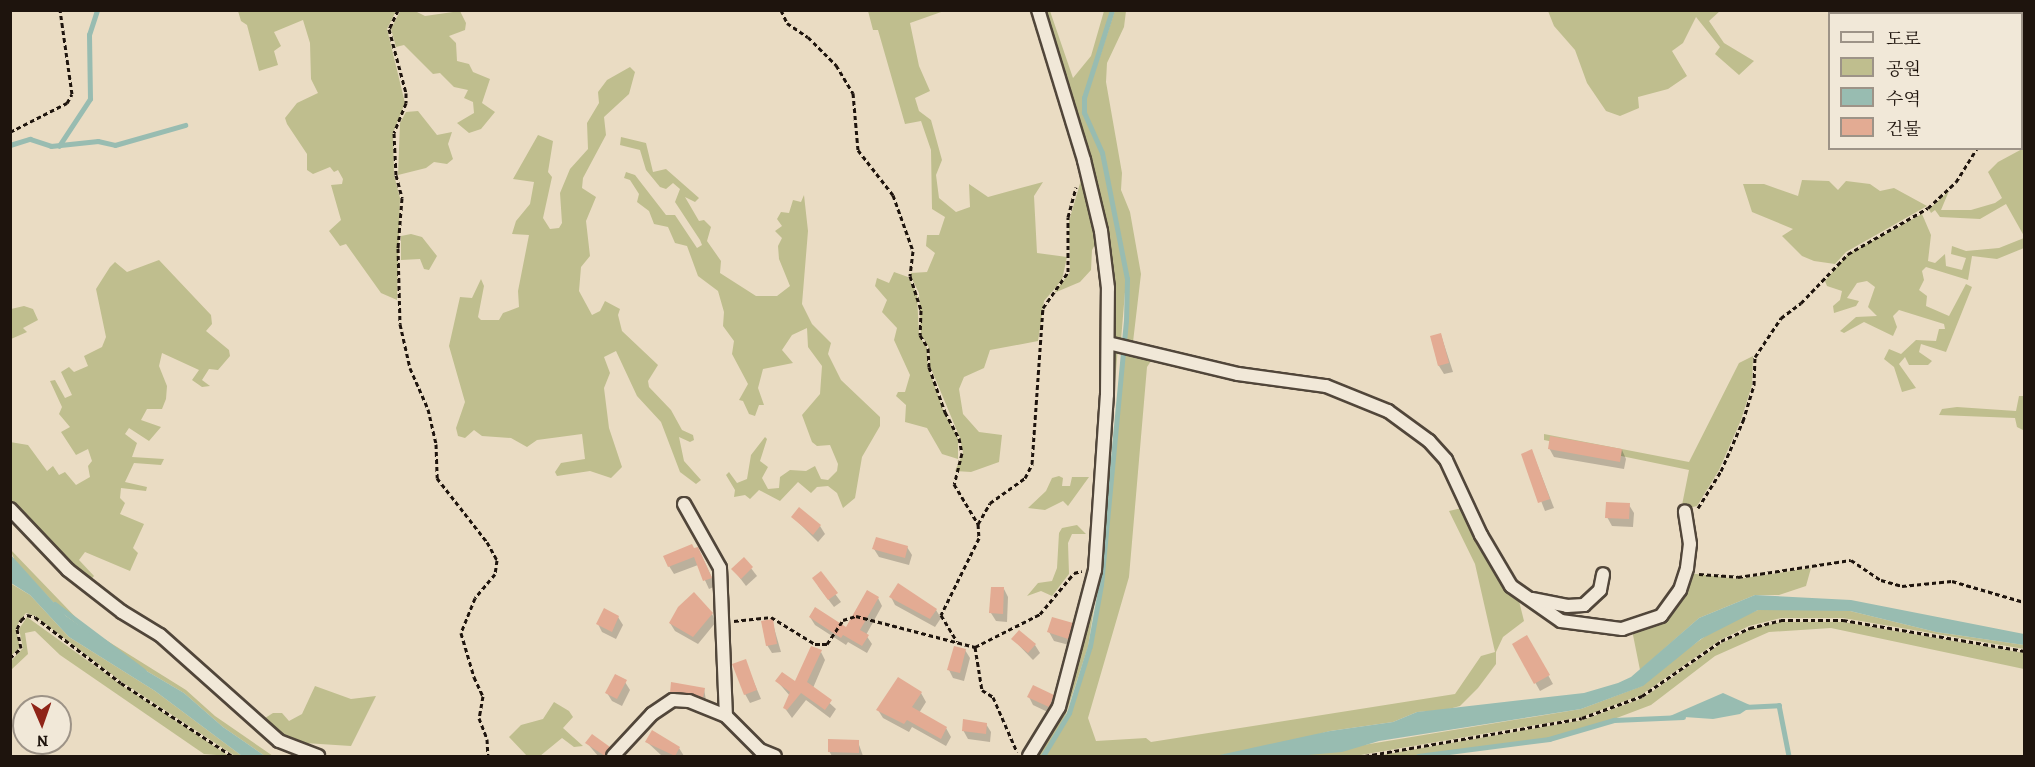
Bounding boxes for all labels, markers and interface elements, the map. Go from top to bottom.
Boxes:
legend [1828,12,2023,150]
text: 도로 [1886,27,1921,51]
text: 공원 [1886,57,1921,81]
text: 수역 [1886,87,1921,111]
text: 건물 [1886,117,1921,141]
north arrow [12,695,72,755]
text: N [36,730,49,752]

